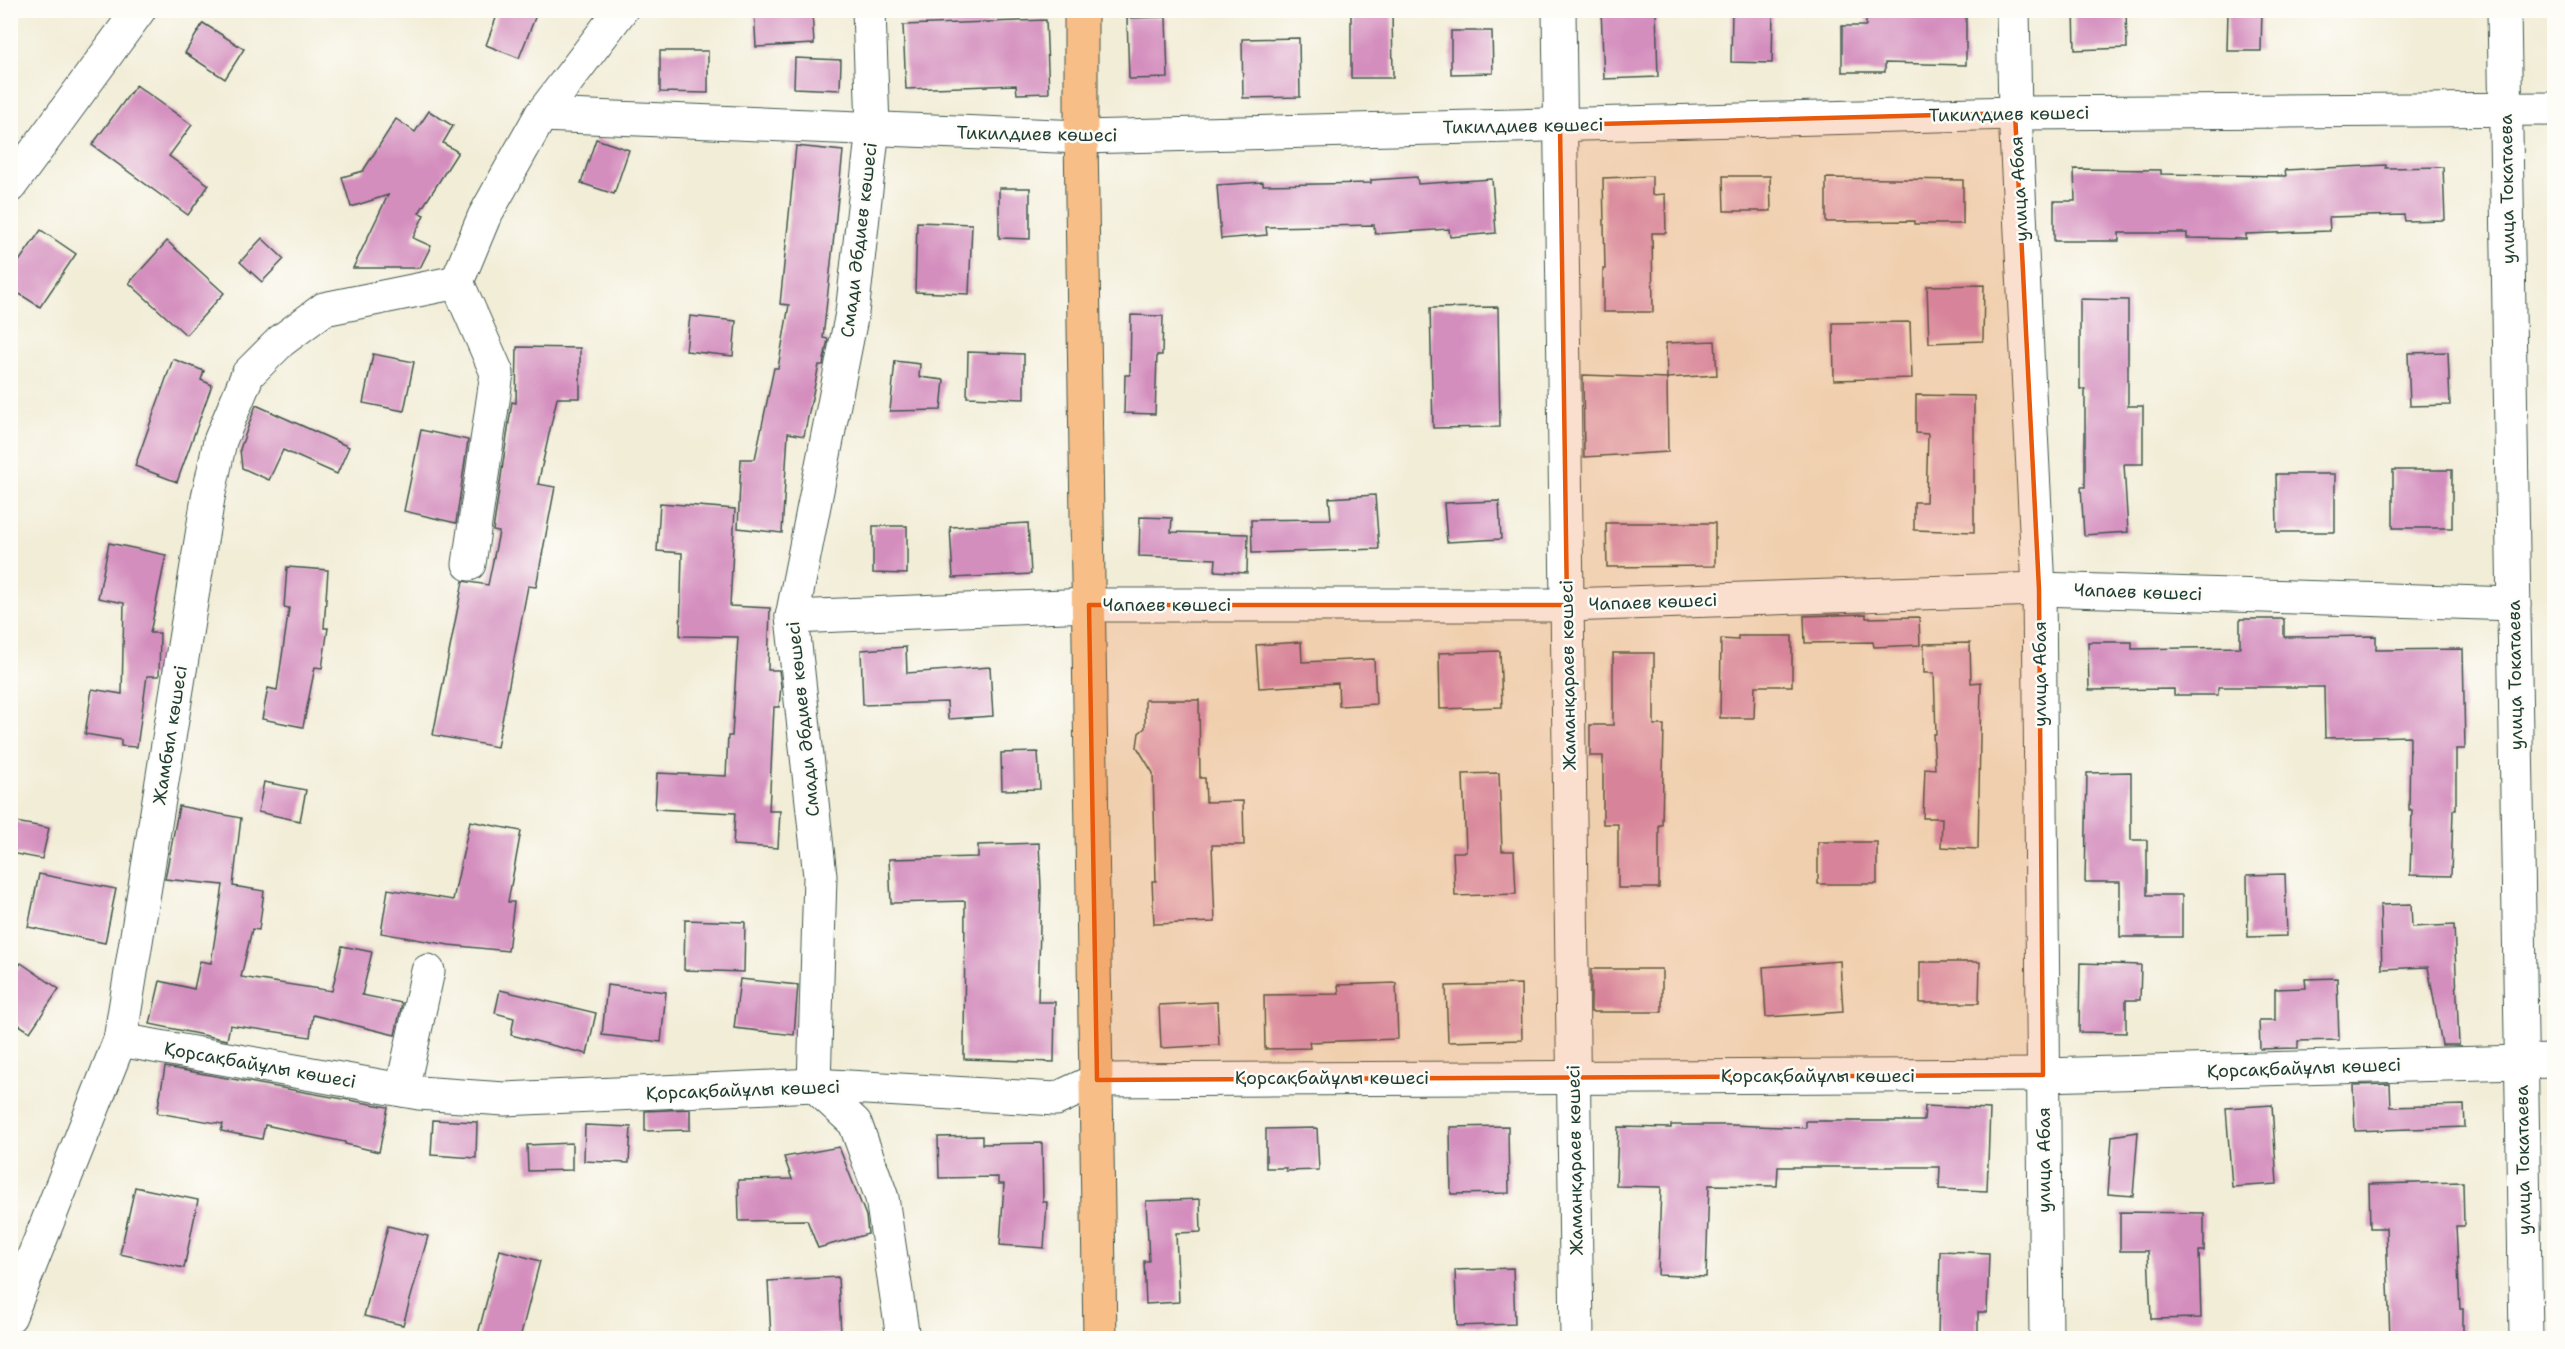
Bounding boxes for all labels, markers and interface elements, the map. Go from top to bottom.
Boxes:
street label: Тикилдиев көшесі [1928,101,2090,127]
street label: Тикилдиев көшесі [1442,113,1604,139]
street label: улица Токатаева [2494,114,2520,264]
street label: Тикилдиев көшесі [956,121,1118,147]
street label: улица Абая [2004,136,2034,242]
street label: Смади Әбдиев көшесі [835,141,883,339]
street label: Чапаев көшесі [2073,578,2203,606]
street label: Жаманқараев көшесі [1554,579,1582,771]
street label: Чапаев көшесі [1588,588,1718,616]
street label: Чапаев көшесі [1103,593,1231,617]
street label: улица Токатаева [2502,600,2528,750]
street label: Смади Әбдиев көшесі [781,620,825,818]
street label: улица Абая [2028,621,2052,727]
street label: Жамбыл көшесі [147,664,193,806]
street label: Қорсақбайұлы көшесі [162,1036,358,1094]
street label: Қорсақбайұлы көшесі [2206,1053,2402,1083]
street label: Жаманқараев көшесі [1561,1064,1589,1256]
street label: Қорсақбайұлы көшесі [1721,1064,1915,1088]
street label: Қорсақбайұлы көшесі [1235,1066,1429,1090]
street label: Қорсақбайұлы көшесі [645,1075,841,1105]
street label: улица Токатаева [2510,1085,2536,1235]
street label: улица Абая [2032,1107,2056,1213]

